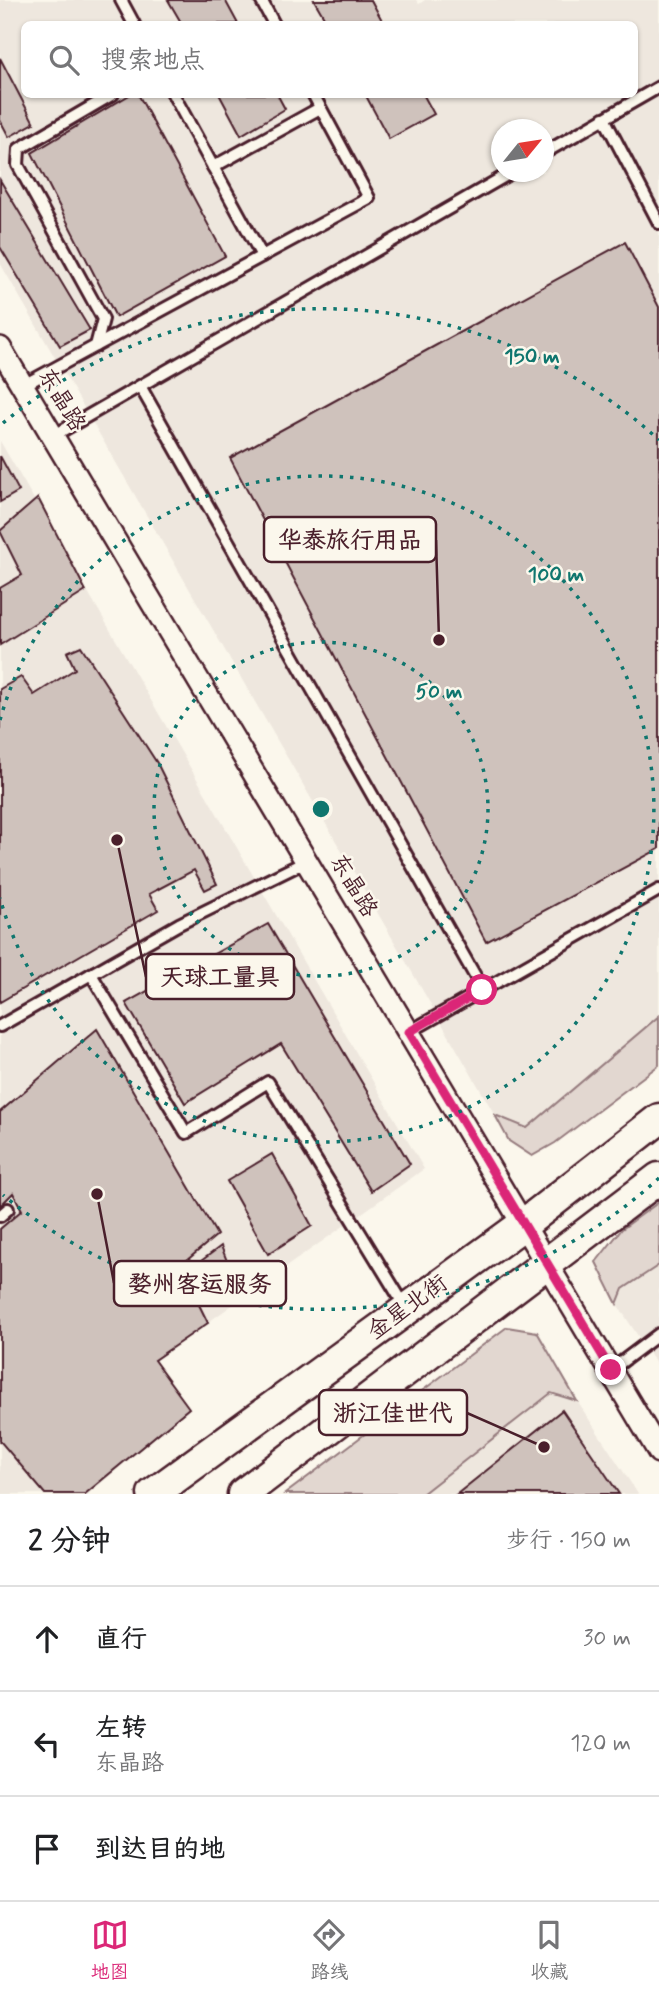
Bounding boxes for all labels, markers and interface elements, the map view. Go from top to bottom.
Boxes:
search box [21,21,638,98]
icon: search [45,41,83,79]
text: 搜索地点 [101,44,205,78]
north arrow [491,119,554,182]
text: 150 m [504,343,560,371]
street label: 东晶路 [30,363,92,437]
callout: 华泰旅行用品 [264,517,436,562]
text: 华泰旅行用品 [278,526,422,557]
text: 100 m [528,561,584,589]
text: 50 m [416,678,463,706]
centre of rings [309,797,333,821]
street label: 东晶路 [322,849,384,923]
callout: 天球工量具 [146,954,294,999]
text: 天球工量具 [160,963,280,994]
route start [466,974,497,1005]
callout: 婺州客运服务 [114,1261,286,1306]
street label: 金星北街 [362,1269,454,1347]
text: 婺州客运服务 [128,1270,272,1301]
route end [595,1354,626,1385]
callout: 浙江佳世代 [319,1390,467,1435]
text: 浙江佳世代 [333,1399,453,1430]
text: 2 分钟 [28,1522,111,1561]
text: 步行 · 150 m [506,1526,631,1556]
icon: ahead [28,1620,66,1658]
text: 直行 [95,1623,147,1657]
text: 30 m [583,1624,631,1654]
text: 左转 [95,1712,147,1746]
icon: left [28,1725,66,1763]
text: 120 m [570,1729,631,1759]
text: 东晶路 [95,1749,164,1779]
icon: arrive [28,1830,66,1868]
text: 到达目的地 [95,1833,225,1867]
tab: 地图 [91,1916,129,1985]
tab: 路线 [310,1916,348,1985]
tab: 收藏 [530,1916,568,1985]

